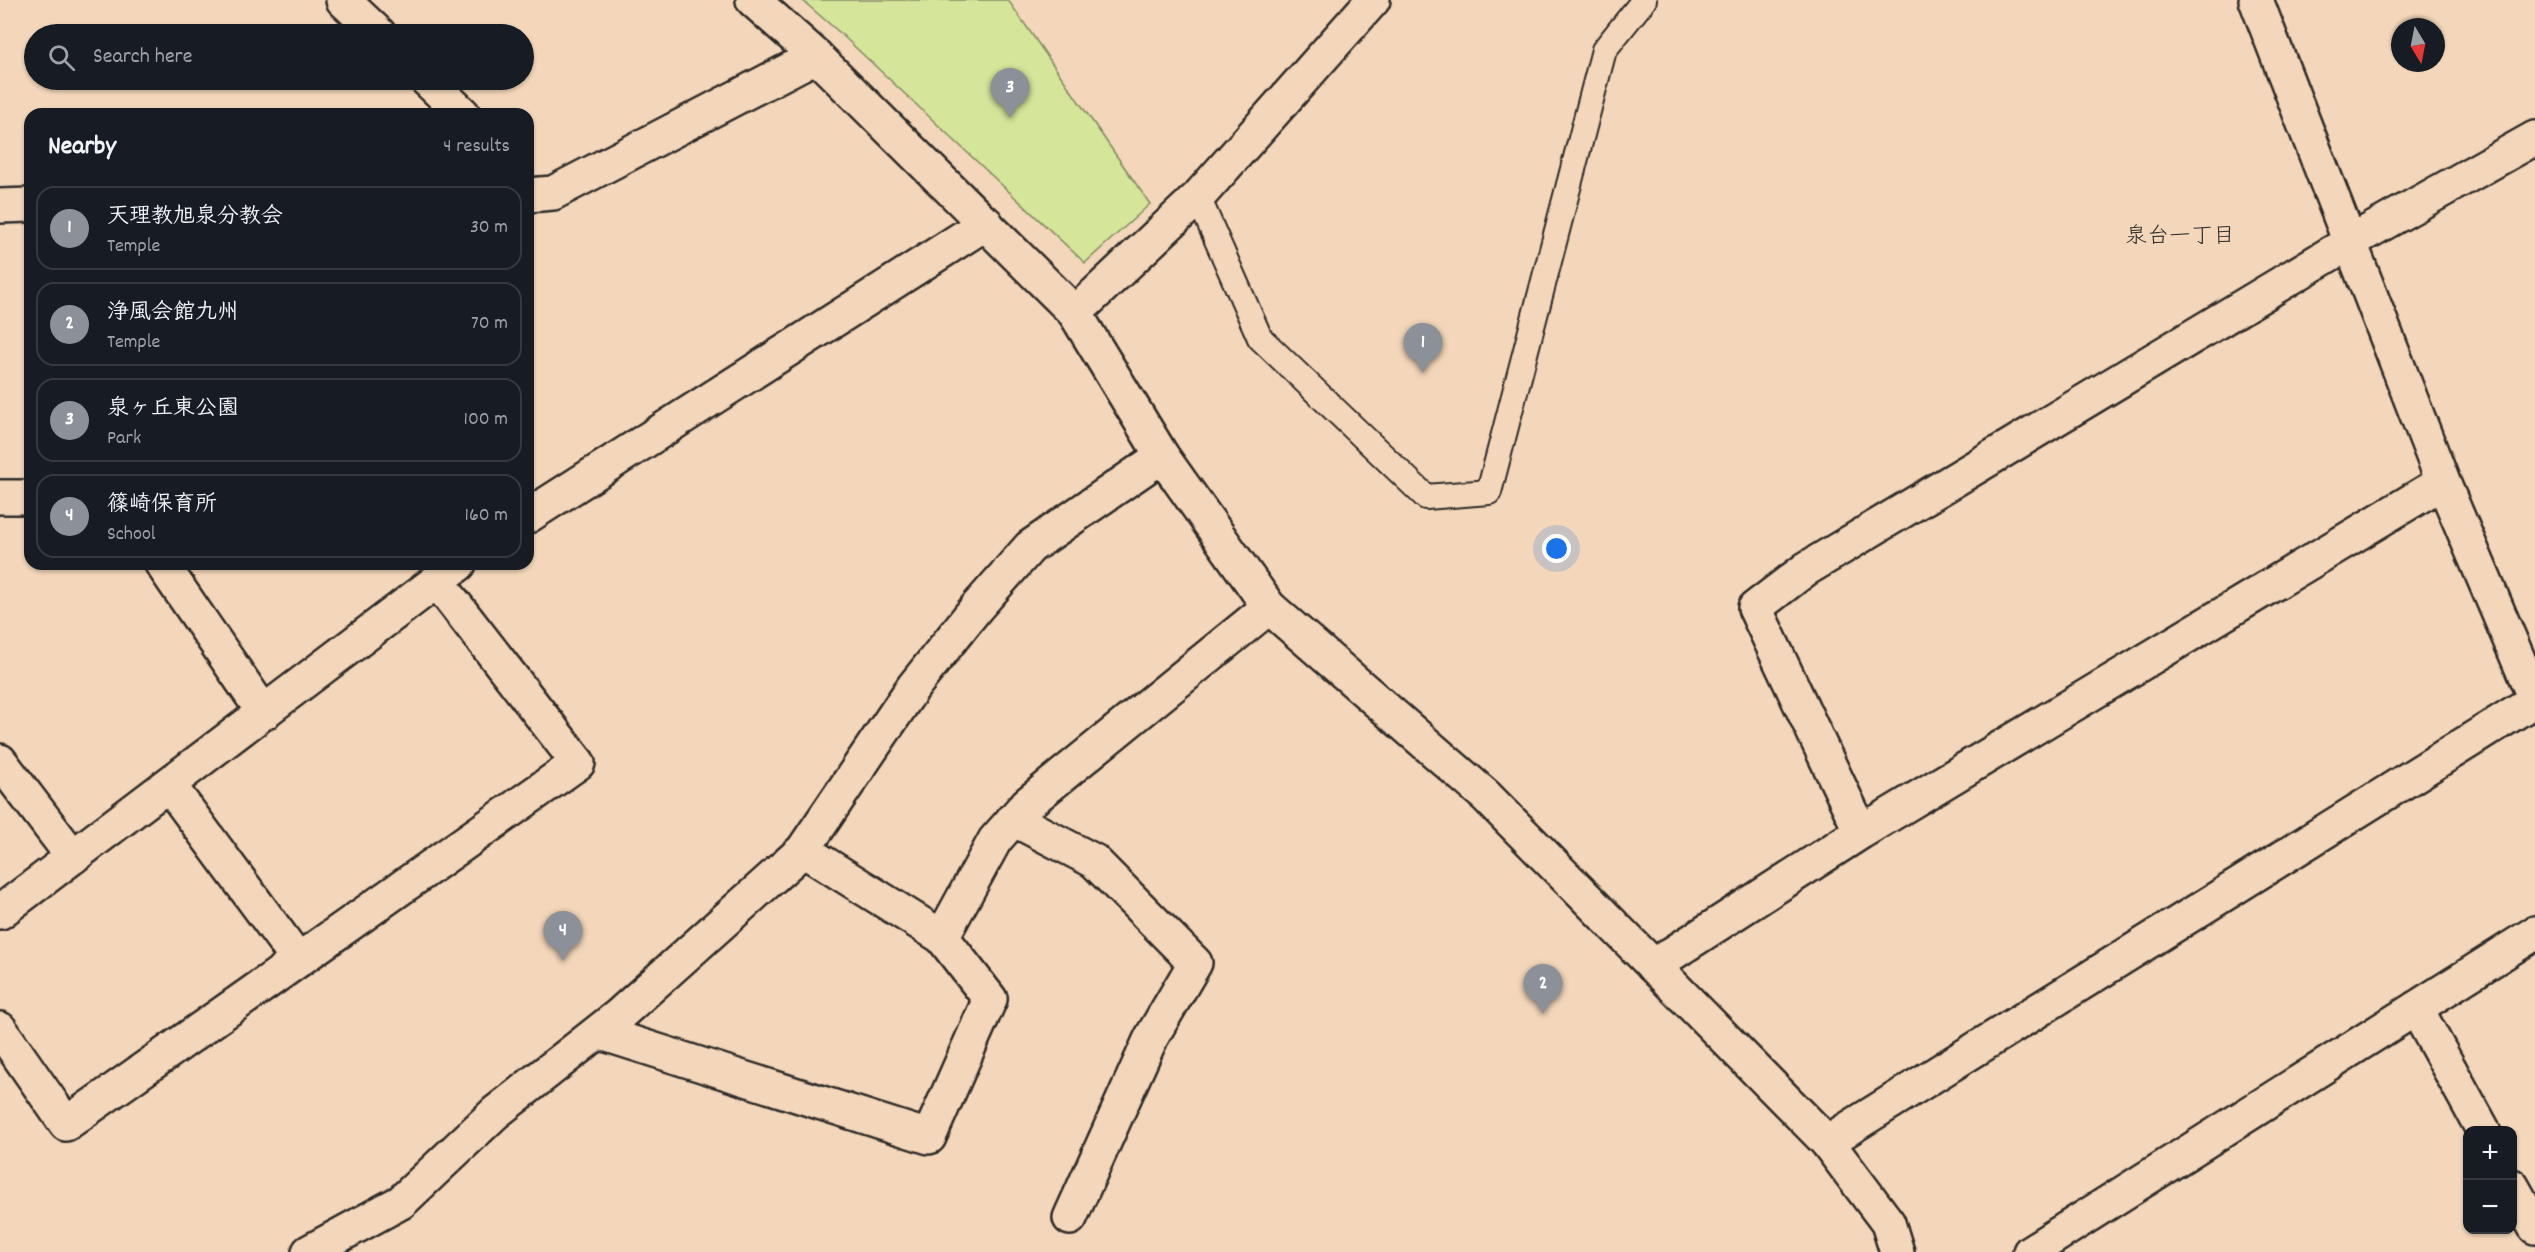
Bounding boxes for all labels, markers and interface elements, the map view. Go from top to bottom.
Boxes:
north arrow [2391,18,2445,72]
search box [24,24,534,90]
icon: search [45,41,78,74]
text: Search here [93,42,192,73]
pin: 3 [990,68,1030,118]
text: Nearby [48,129,116,166]
text: 4 results [443,133,510,161]
text: 天理教旭泉分教会 [107,202,283,233]
text: 1 [67,214,72,242]
text: 30 m [470,214,508,242]
district label: 泉台一丁目 [2125,222,2235,253]
text: Temple [107,233,160,261]
text: 浄風会館九州 [107,298,239,329]
text: 2 [65,310,74,338]
text: 70 m [471,310,508,338]
pin: 1 [1404,324,1442,373]
text: Temple [107,329,160,357]
text: 泉ヶ丘東公園 [107,394,239,425]
text: 3 [65,406,74,434]
text: 100 m [464,406,508,434]
text: Park [107,425,141,453]
text: 篠崎保育所 [107,490,217,521]
text: 4 [65,502,74,530]
text: 160 m [465,502,508,530]
text: School [107,521,156,549]
your location [1542,534,1571,563]
pin: 4 [544,912,582,961]
pin: 2 [1524,964,1562,1014]
map controls [2463,1126,2517,1234]
button: + [2463,1126,2517,1180]
button: − [2463,1180,2517,1234]

